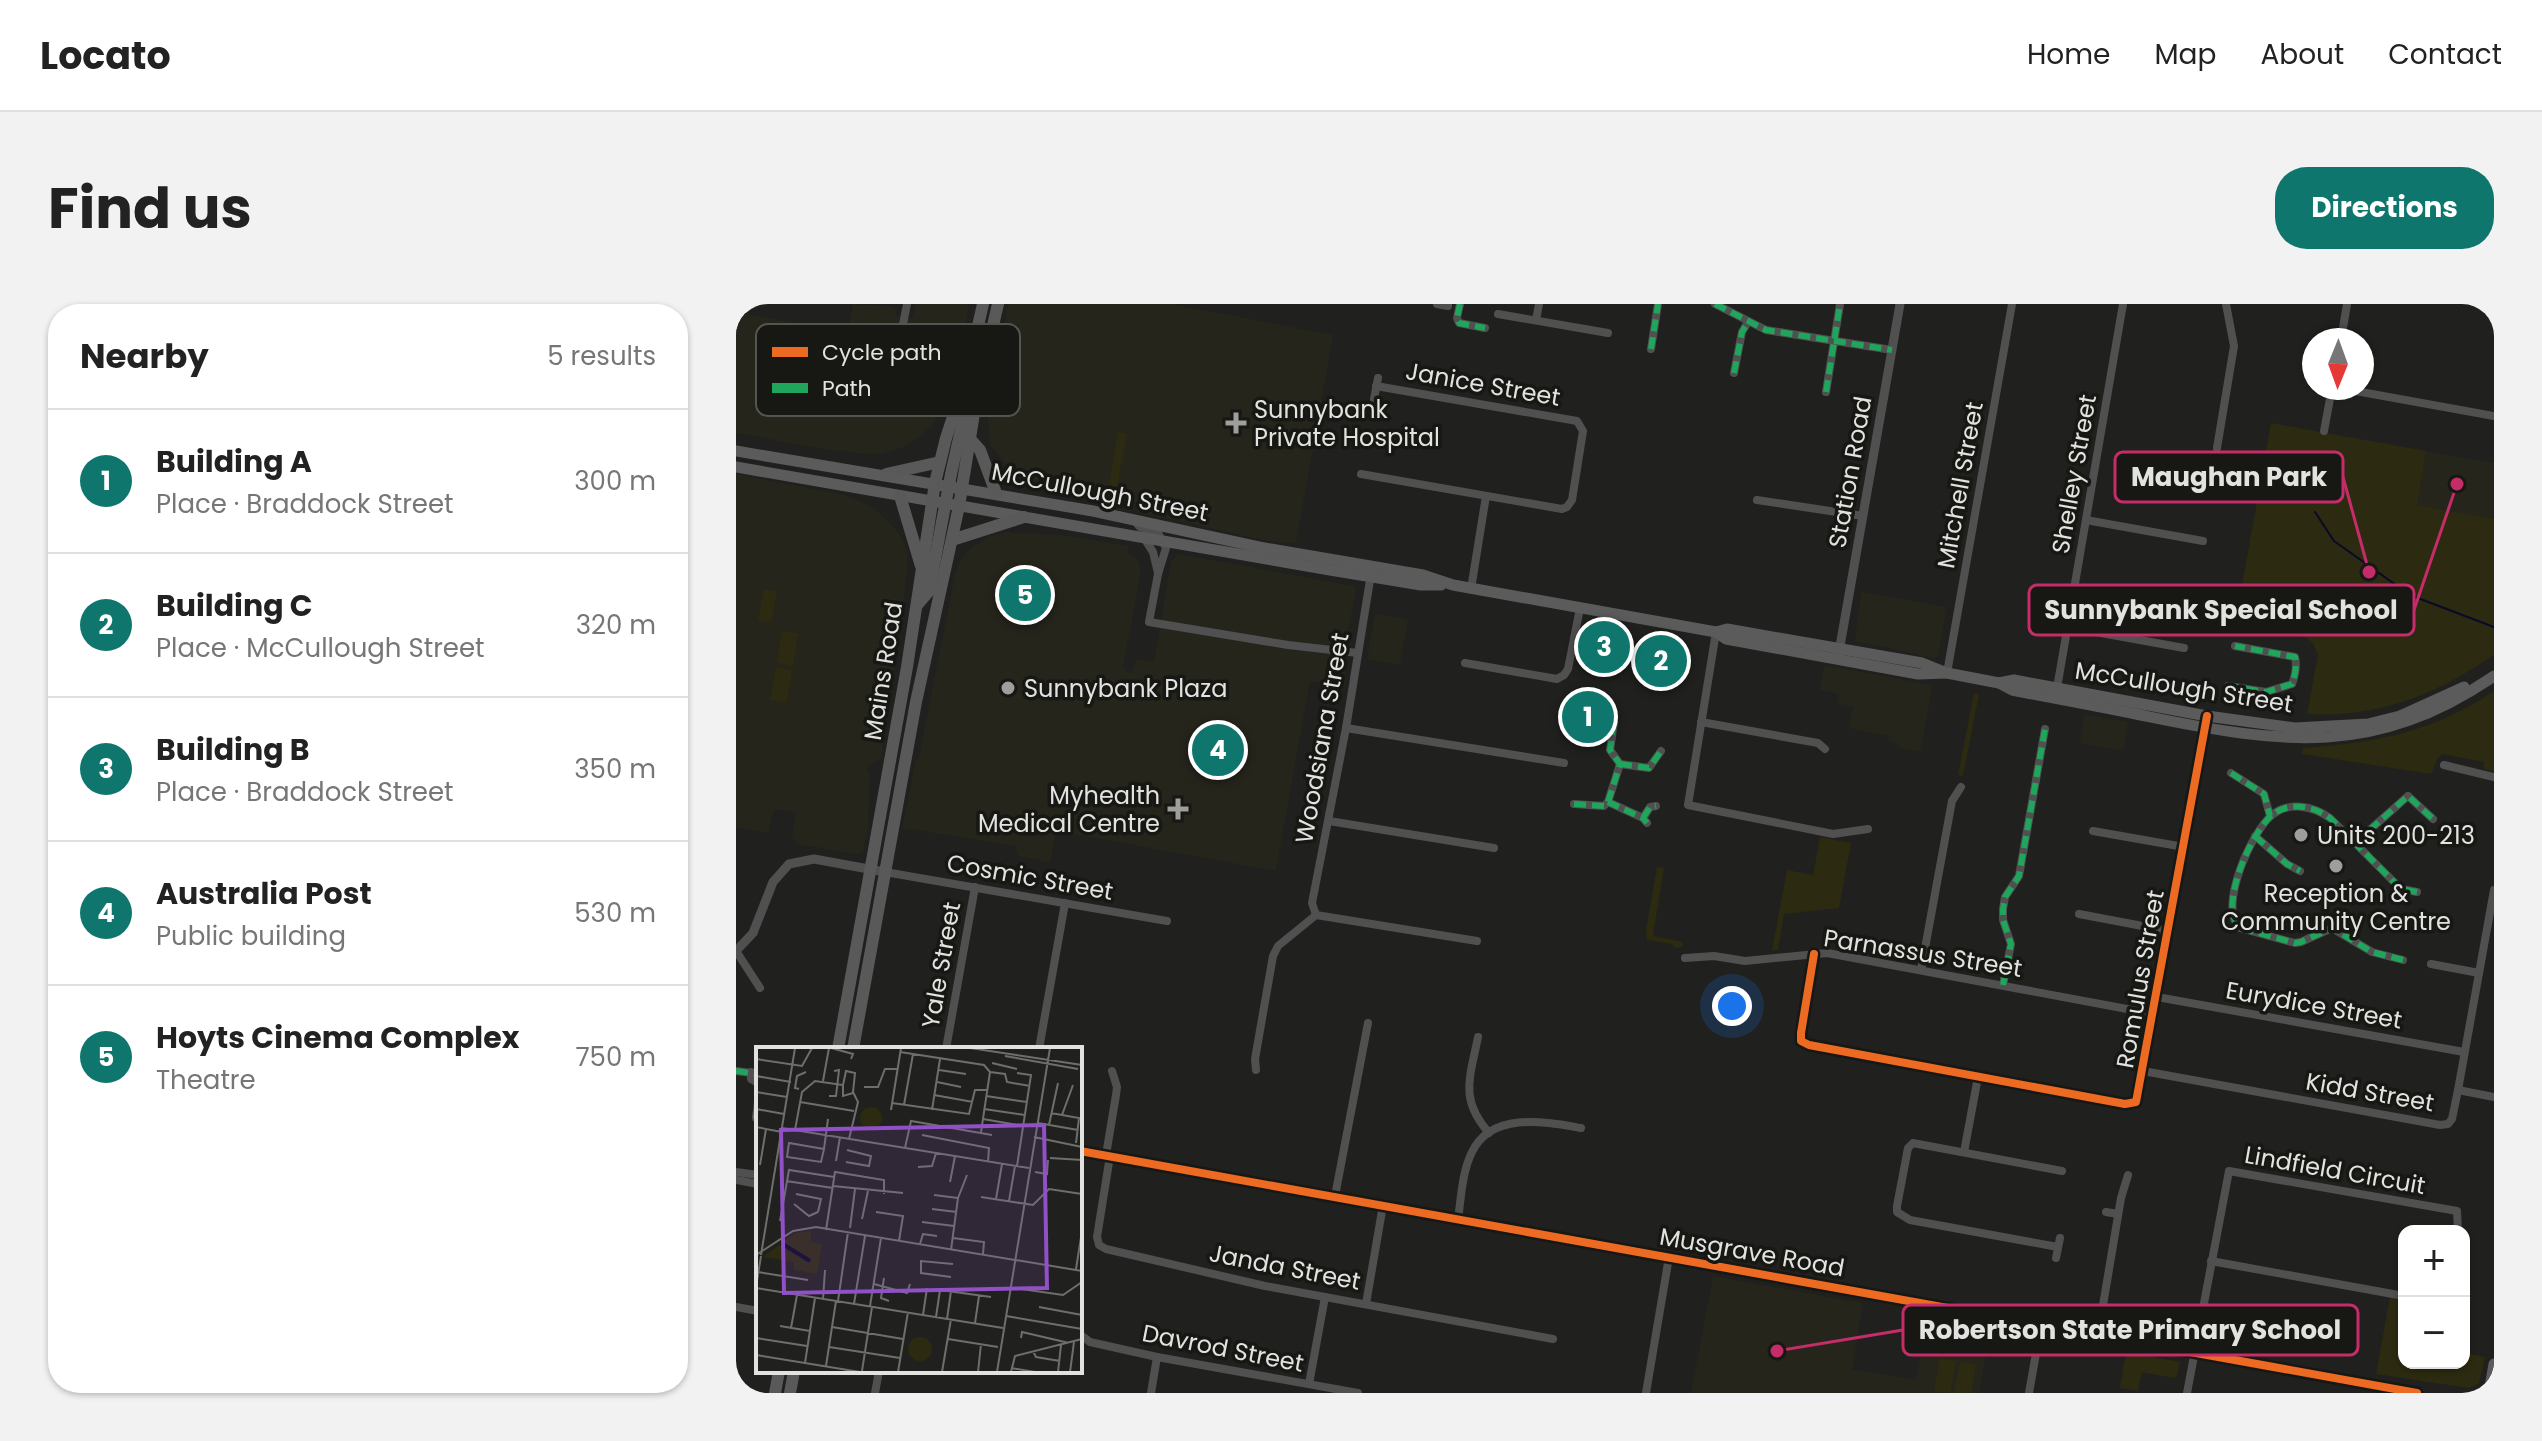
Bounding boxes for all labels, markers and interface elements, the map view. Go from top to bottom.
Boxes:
text: Locato [40,29,171,82]
text: Home [2027,35,2110,74]
text: Map [2154,35,2216,74]
text: About [2260,35,2344,74]
text: Contact [2388,35,2502,74]
button: Directions [2275,167,2494,249]
text: Find us [48,169,252,248]
legend [756,324,1020,416]
north arrow [2302,328,2374,400]
text: Nearby [80,332,209,380]
text: Cycle path [822,337,941,368]
text: 5 results [547,338,656,374]
street label: Janice Street [1403,354,1563,414]
text: Path [822,373,872,404]
street label: Shelley Street [2044,392,2104,556]
place label: Sunnybank Private Hospital [1254,393,1440,454]
street label: Station Road [1820,394,1880,550]
street label: Mitchell Street [1929,399,1991,571]
marker: Sunnybank Private Hospital [1225,412,1247,434]
text: Building A [156,440,312,483]
callout: Maughan Park [2115,452,2343,502]
street label: McCullough Street [989,455,1211,529]
text: Maughan Park [2131,459,2327,495]
text: 1 [101,463,111,499]
text: 300 m [574,463,656,499]
text: Place · Braddock Street [156,486,454,522]
pin: 5 [999,565,1051,625]
text: Building C [156,584,313,627]
callout: Sunnybank Special School [2029,585,2414,635]
text: Sunnybank Special School [2044,592,2398,628]
street label: Mains Road [856,600,910,742]
text: 2 [99,607,113,643]
text: 320 m [576,607,656,643]
pin: 3 [1578,617,1630,677]
text: Place · McCullough Street [156,630,485,666]
street label: Woodsiana Street [1287,630,1357,846]
pin: 2 [1635,631,1687,691]
street label: McCullough Street [2073,654,2295,720]
place label: Sunnybank Plaza [1024,672,1227,705]
marker: Sunnybank Plaza [999,679,1017,697]
pin: 1 [1562,687,1614,747]
pin: 4 [1192,720,1244,780]
text: Building B [156,728,310,771]
text: 3 [98,751,114,787]
text: 350 m [574,751,656,787]
text: Place · Braddock Street [156,774,454,810]
place label: Myhealth Medical Centre [978,779,1160,840]
marker: Myhealth Medical Centre [1167,798,1189,820]
place label: Units 200-213 [2317,819,2475,852]
marker: Units 200-213 [2292,826,2310,844]
street label: Cosmic Street [944,846,1116,908]
marker: Reception & Community Centre [2327,857,2345,875]
text: Australia Post [156,872,372,915]
place label: Reception & Community Centre [2221,877,2451,938]
street label: Romulus Street [2108,887,2172,1071]
text: 4 [97,895,115,931]
text: 530 m [574,895,656,931]
street label: Yale Street [914,899,968,1031]
text: Public building [156,918,346,954]
street label: Parnassus Street [1822,921,2024,985]
street label: Eurydice Street [2223,973,2405,1037]
your location [1712,986,1752,1026]
text: Hoyts Cinema Complex [156,1016,519,1059]
text: 5 [98,1039,114,1075]
text: 750 m [575,1039,656,1075]
inset map [756,1047,1082,1373]
text: Theatre [156,1062,256,1098]
street label: Kidd Street [2303,1065,2437,1119]
street label: Lindfield Circuit [2242,1138,2428,1202]
street label: Musgrave Road [1657,1220,1847,1284]
map controls [2398,1225,2470,1369]
button: + [2398,1225,2470,1297]
street label: Janda Street [1207,1236,1363,1298]
button: − [2398,1297,2470,1369]
callout: Robertson State Primary School [1903,1305,2358,1355]
text: Robertson State Primary School [1919,1312,2341,1348]
street label: Davrod Street [1139,1316,1307,1380]

